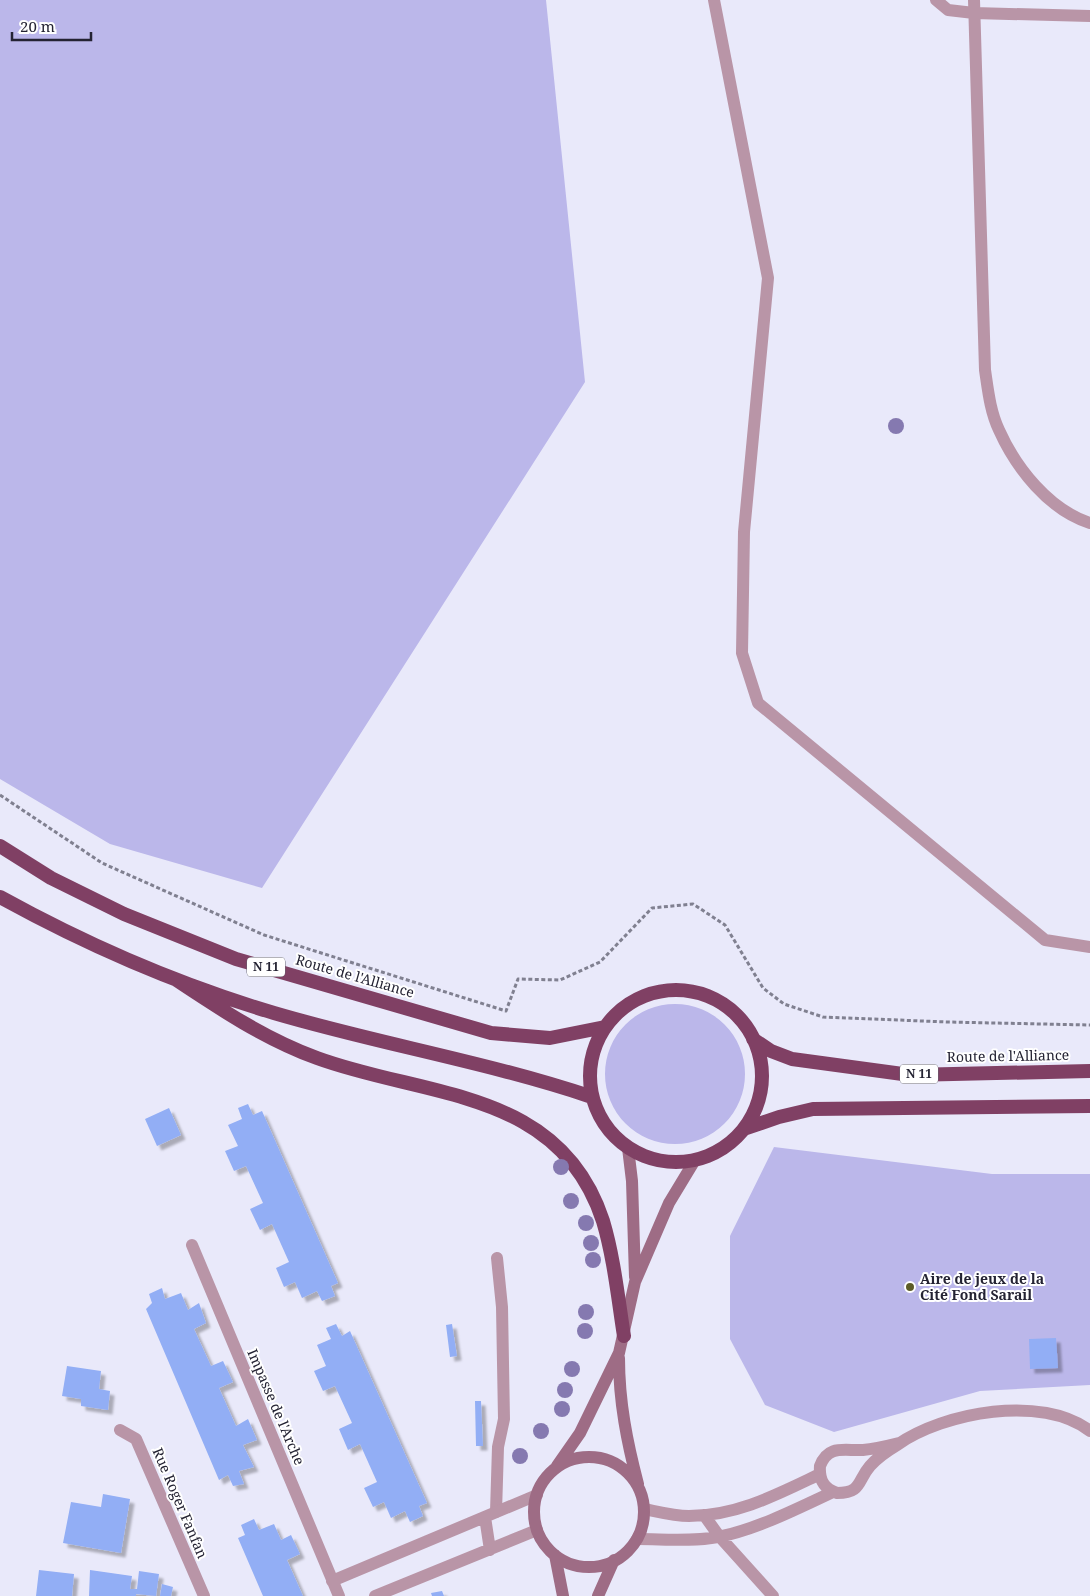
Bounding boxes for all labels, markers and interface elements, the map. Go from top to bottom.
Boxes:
scale bar [12,10,91,42]
text: 20 m [20,16,55,36]
street label: Route de l'Alliance [294,949,417,1002]
road number: N 11 [247,958,285,976]
street label: Route de l'Alliance [947,1045,1069,1066]
road number: N 11 [900,1064,938,1084]
place label: Aire de jeux de la Cité Fond Sarail [920,1269,1044,1304]
marker: Aire de jeux de la Cité Fond Sarail [904,1281,916,1293]
street label: Impasse de l'Arche [243,1346,310,1468]
street label: Rue Roger Fanfan [149,1445,212,1561]

